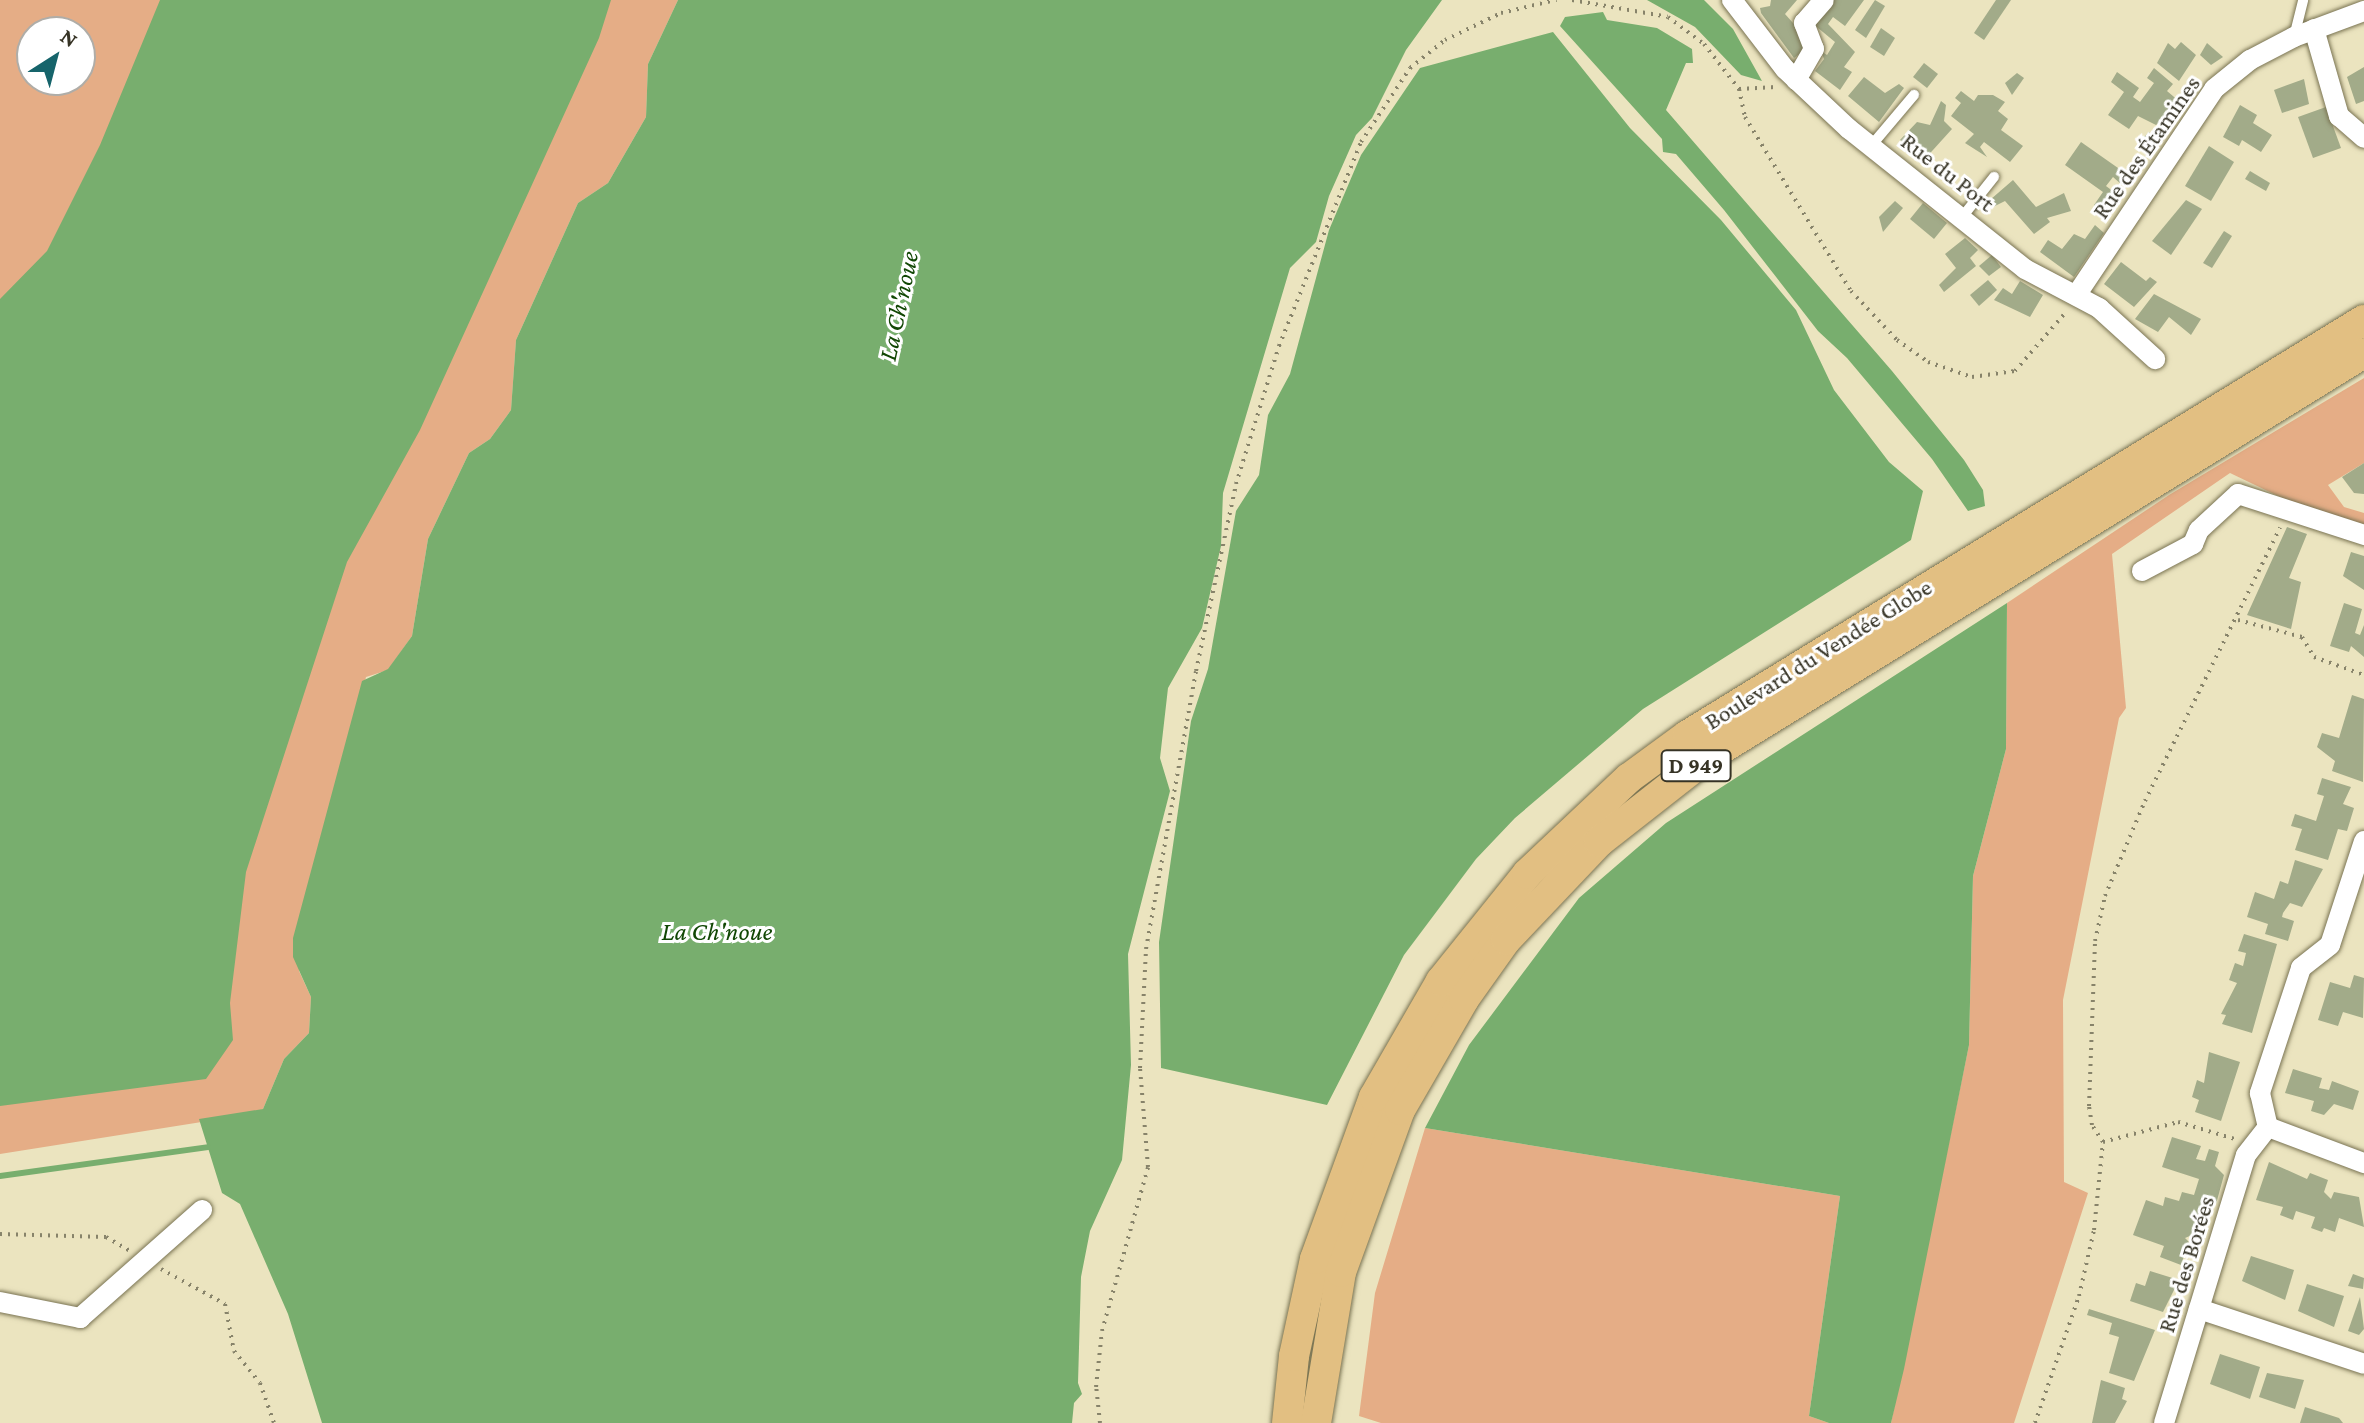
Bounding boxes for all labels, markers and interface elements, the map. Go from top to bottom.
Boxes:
north arrow [16,16,96,96]
text: N [56,23,83,52]
street label: Rue des Étamines [2086,70,2206,224]
street label: Rue du Port [1896,127,2000,217]
water label: La Ch'noue [872,248,926,364]
street label: Boulevard du Vendée Globe [1699,572,1937,736]
road number: D 949 [1660,748,1732,784]
water label: La Ch'noue [662,916,772,948]
street label: Rue des Borées [2152,1192,2220,1336]

